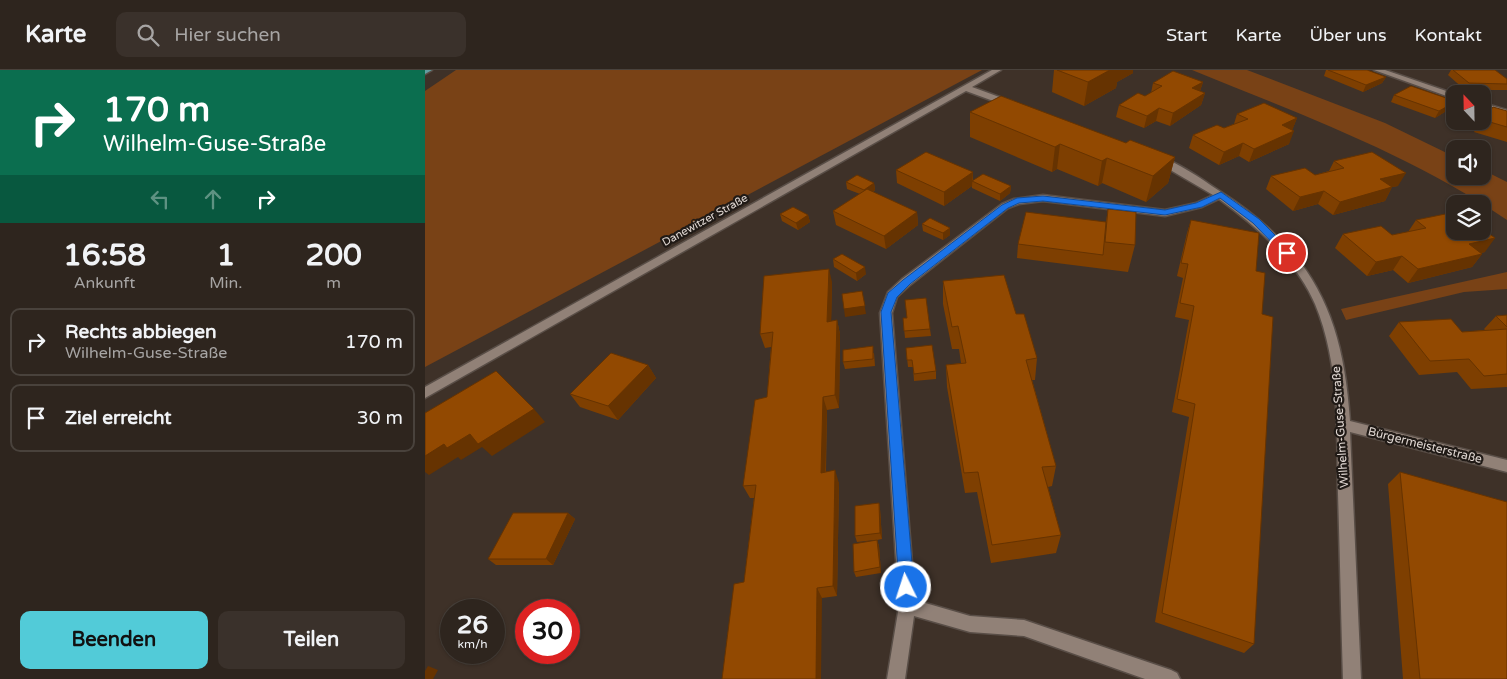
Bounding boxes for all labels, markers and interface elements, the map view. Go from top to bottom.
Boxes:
search box [116,12,466,57]
text: Karte [25,20,86,49]
icon: search [134,21,162,49]
text: Hier suchen [174,24,281,46]
text: Start [1166,24,1207,46]
text: Karte [1235,24,1281,46]
text: Über uns [1309,24,1387,46]
text: Kontakt [1415,24,1482,46]
north arrow [1446,85,1491,130]
map controls [1446,85,1491,240]
text: 170 m [103,89,210,131]
icon: right [20,90,85,155]
text: Wilhelm-Guse-Straße [103,131,326,157]
button: sound [1446,140,1491,185]
icon: left [146,185,174,213]
icon: ahead [199,185,227,213]
icon: right [252,185,280,213]
street label: Danewitzer Straße [660,191,750,249]
button: layers [1446,195,1491,240]
pin [1266,232,1308,274]
text: 16:58 [63,237,146,274]
text: 1 [216,237,235,274]
text: 200 [305,237,362,274]
icon: arrive [1273,239,1301,267]
text: Ankunft [74,273,135,293]
text: Min. [209,273,242,293]
text: m [326,273,341,293]
text: Rechts abbiegen [65,321,217,343]
icon: right [22,328,50,356]
text: 170 m [345,331,403,353]
text: Wilhelm-Guse-Straße [65,343,227,363]
street label: Wilhelm-Guse-Straße [1329,366,1351,488]
icon: arrive [22,404,50,432]
text: Ziel erreicht [65,407,172,429]
text: 30 m [357,407,403,429]
street label: Bürgermeisterstraße [1367,424,1484,466]
position arrow [879,560,931,612]
speed limit sign: 30 [515,599,580,664]
text: 26 [457,610,488,640]
button: Beenden [20,611,208,669]
button: Teilen [218,611,405,669]
text: km/h [457,637,488,651]

